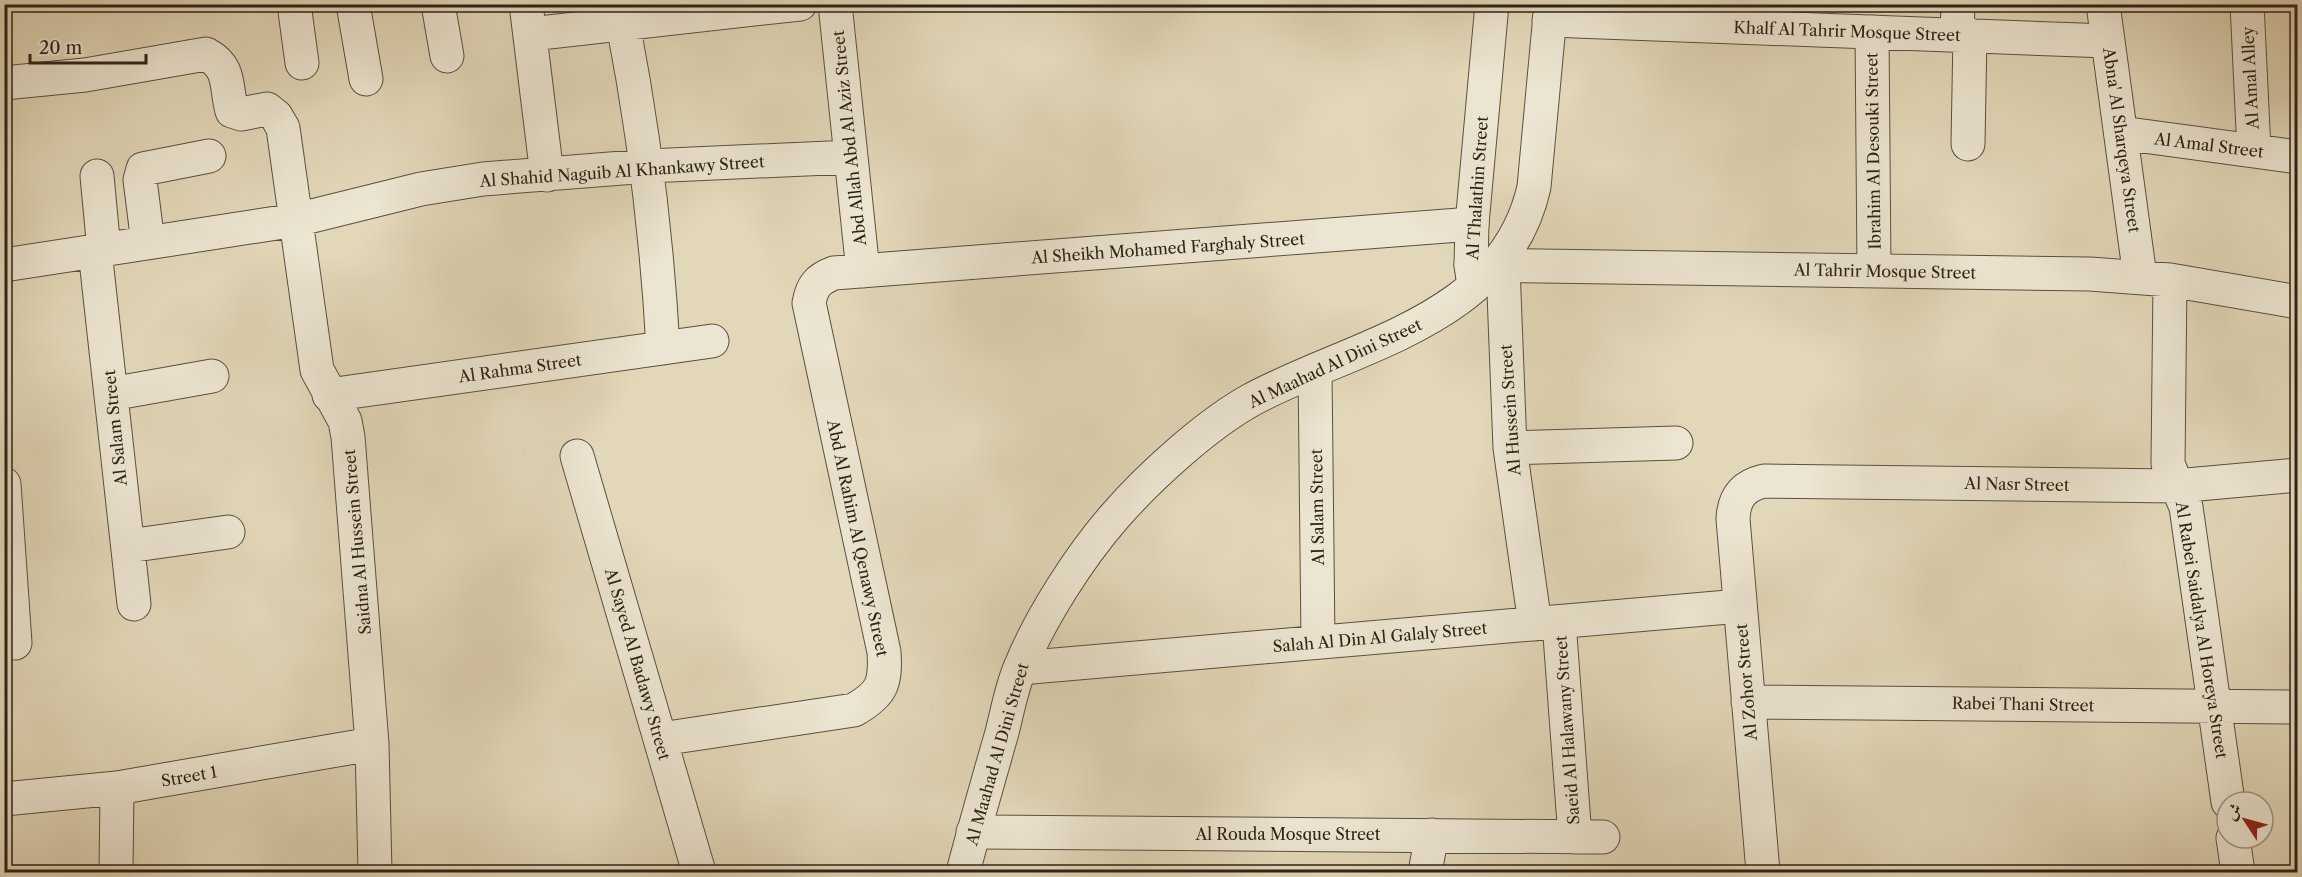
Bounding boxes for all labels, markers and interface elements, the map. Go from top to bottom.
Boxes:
street label: Khalf Al Tahrir Mosque Street [1733,17,1961,45]
street label: Al Amal Alley [2237,25,2263,131]
scale bar [30,27,146,65]
street label: Abd Allah Abd Al Aziz Street [828,29,870,248]
text: 20 m [39,37,83,59]
street label: Abna' Al Sharqeya Street [2099,45,2145,234]
street label: Ibrahim Al Desouki Street [1861,52,1885,250]
street label: Al Thalathin Street [1462,115,1492,262]
street label: Al Amal Street [2152,128,2265,162]
street label: Al Shahid Naguib Al Khankawy Street [478,151,765,191]
street label: Al Sheikh Mohamed Farghaly Street [1030,228,1306,268]
street label: Al Tahrir Mosque Street [1793,259,1977,283]
street label: Al Maahad Al Dini Street [1244,314,1425,412]
street label: Al Hussein Street [1495,343,1525,477]
street label: Al Rahma Street [456,349,583,387]
street label: Al Salam Street [99,369,131,488]
street label: Abd Al Rahim Al Qenawy Street [823,417,893,659]
street label: Saidna Al Hussein Street [339,448,375,636]
street label: Al Salam Street [1306,448,1328,566]
street label: Al Nasr Street [1963,473,2070,495]
street label: Al Rabei Saidalya Al Horeya Street [2172,499,2232,760]
street label: Al Sayed Al Badawy Street [601,565,675,763]
street label: Salah Al Din Al Galaly Street [1272,618,1488,656]
street label: Al Zohor Street [1731,622,1761,742]
street label: Saeid Al Halawany Street [1550,634,1584,825]
street label: Al Maahad Al Dini Street [961,660,1033,848]
street label: Rabei Thani Street [1952,693,2095,715]
street label: Street 1 [160,761,219,791]
north arrow [2215,790,2275,850]
text: ش [2220,799,2246,823]
street label: Al Rouda Mosque Street [1194,824,1381,844]

